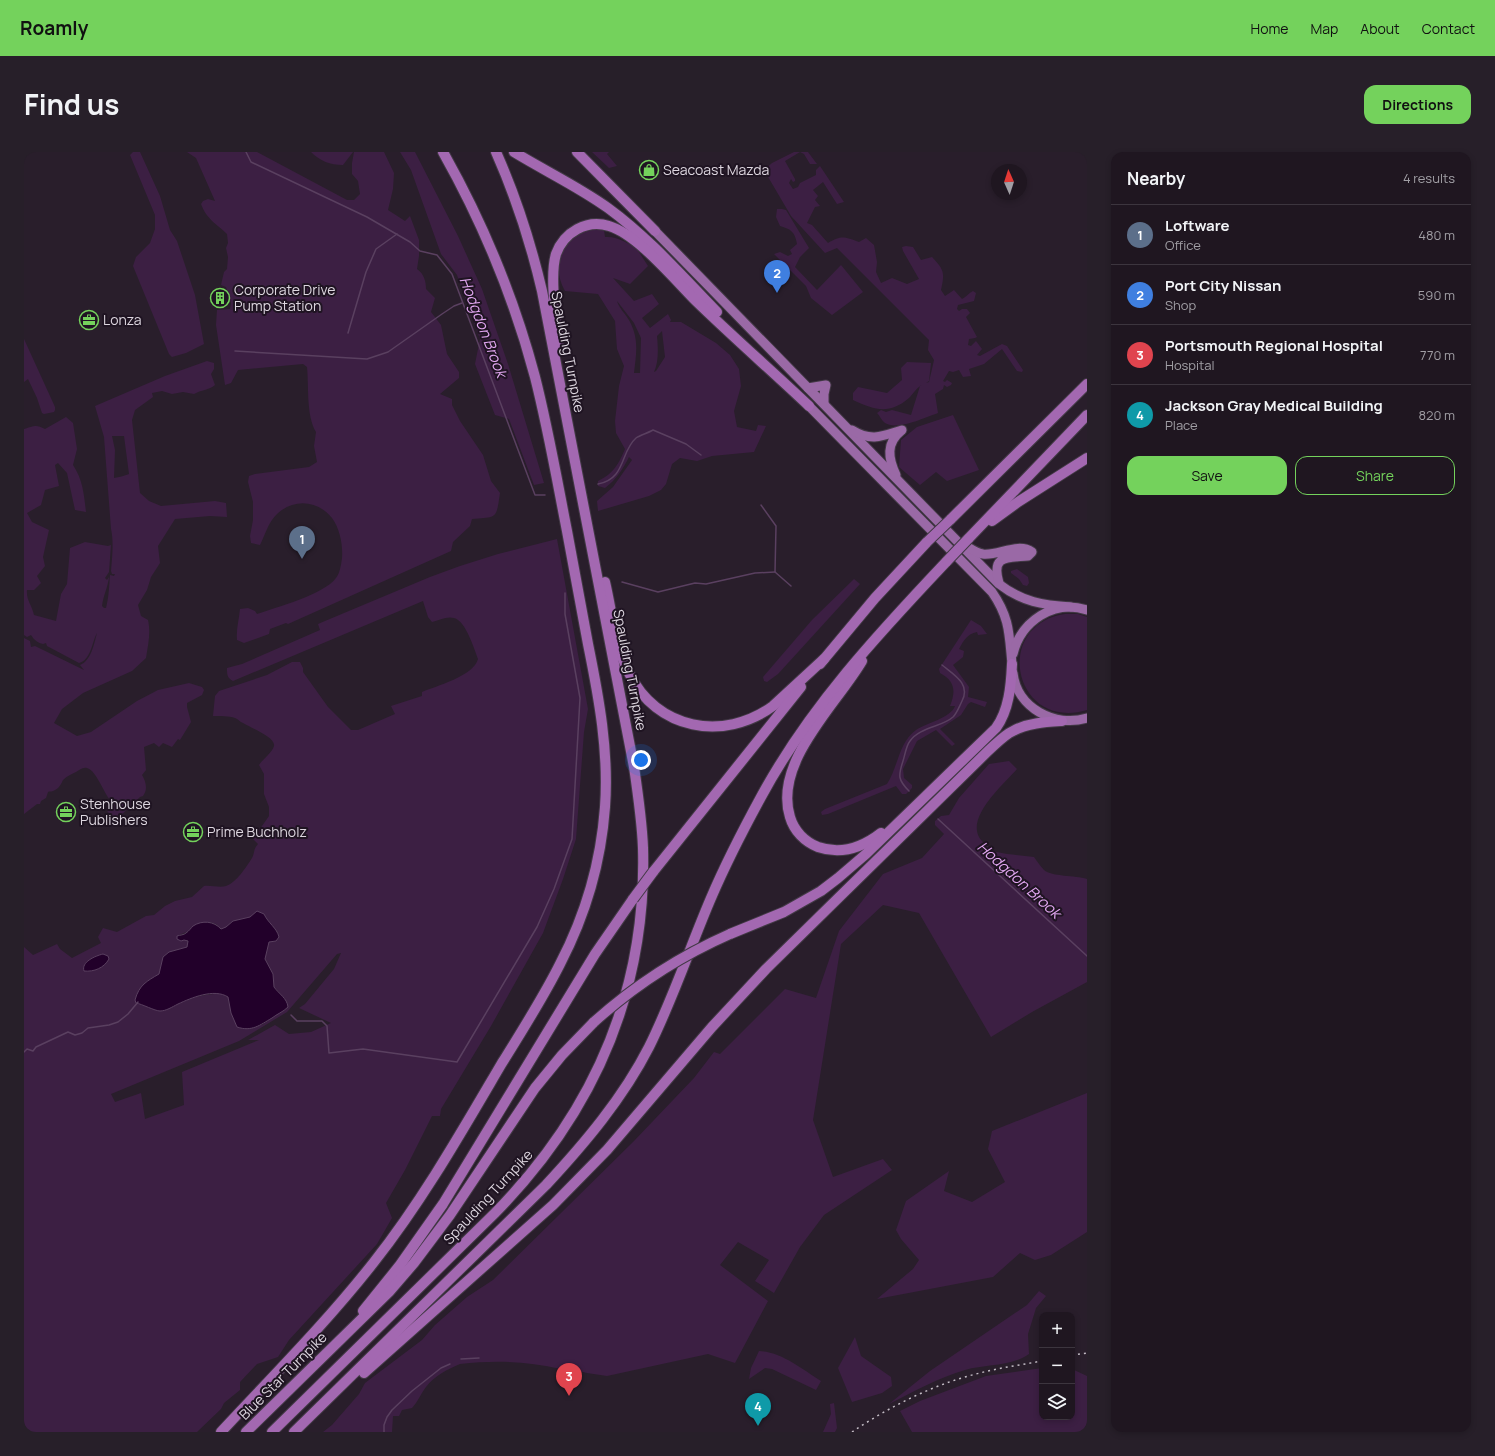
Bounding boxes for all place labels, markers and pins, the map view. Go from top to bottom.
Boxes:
shop icon: Seacoast Mazda [638,159,660,181]
place label: Seacoast Mazda [663,160,769,179]
pin: 2 [764,260,790,293]
place label: Corporate Drive Pump Station [234,280,336,315]
building icon: Corporate Drive Pump Station [209,287,231,309]
office icon: Lonza [78,309,100,331]
place label: Lonza [103,310,142,329]
pin: 1 [289,526,315,559]
place label: Stenhouse Publishers [80,794,151,829]
office icon: Stenhouse Publishers [55,801,77,823]
office icon: Prime Buchholz [182,821,204,843]
place label: Prime Buchholz [207,822,307,841]
pin: 3 [556,1363,582,1396]
pin: 4 [745,1393,771,1426]

